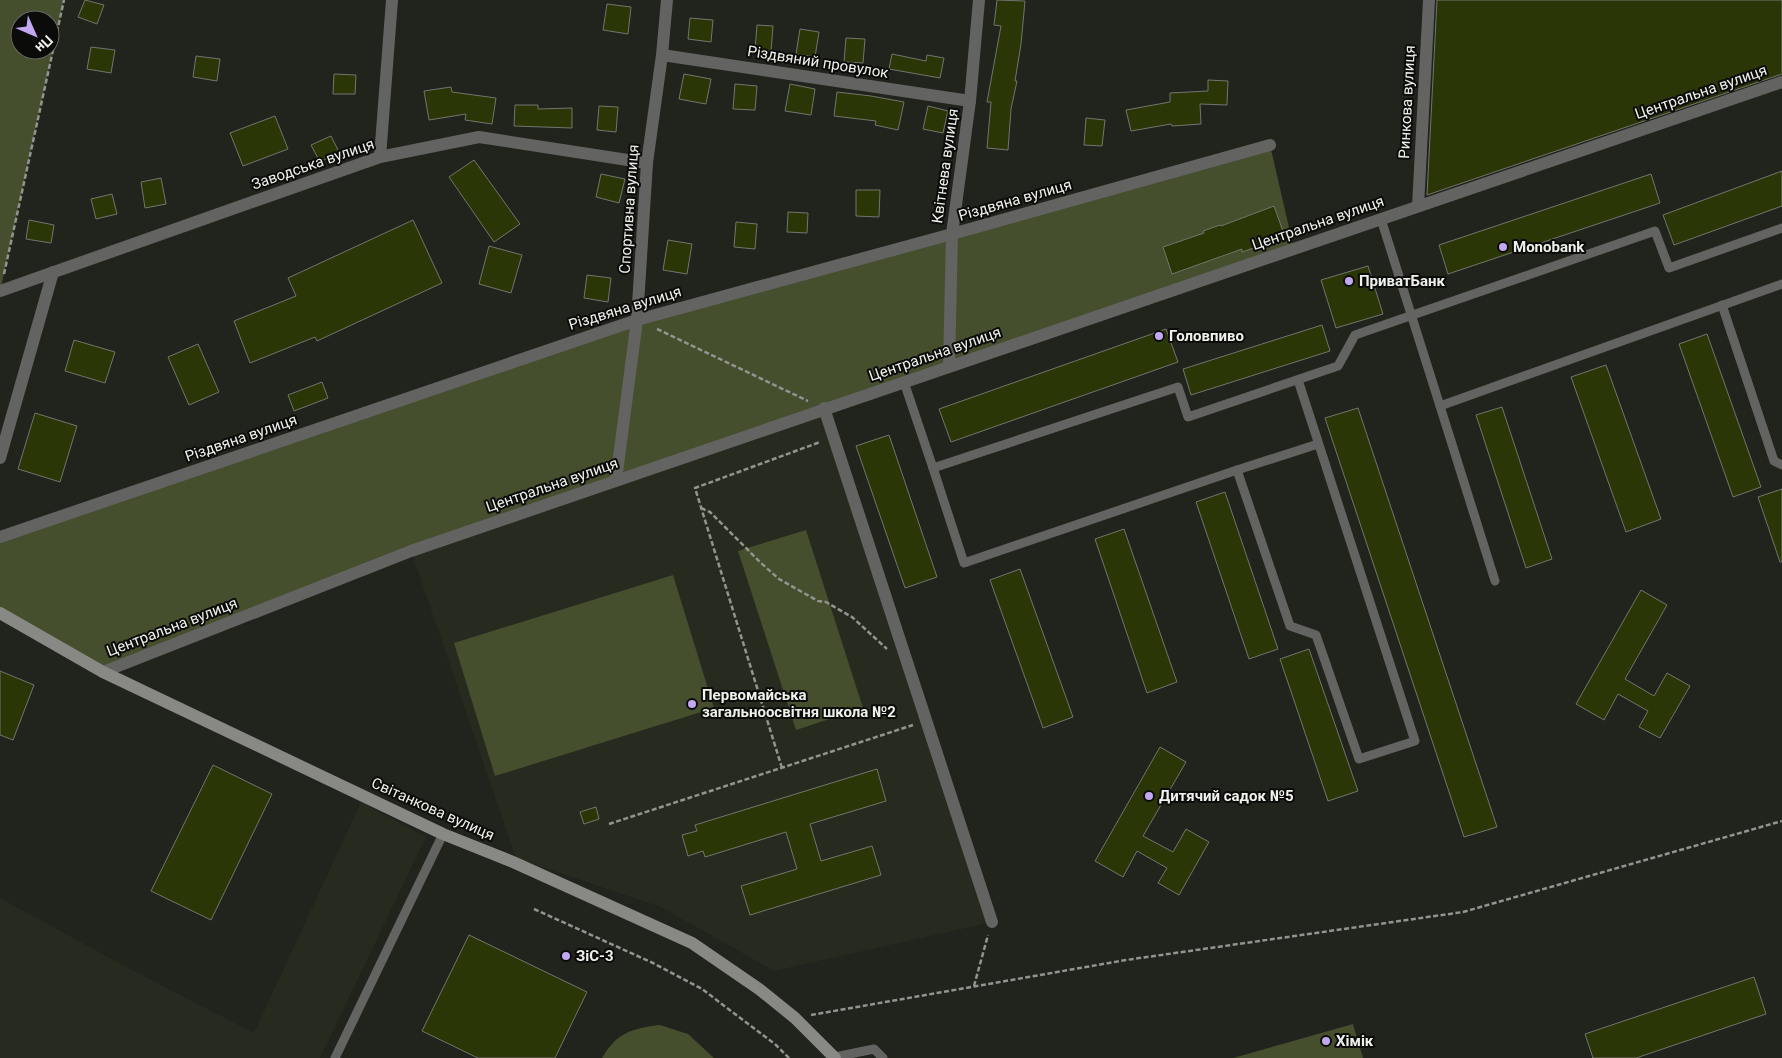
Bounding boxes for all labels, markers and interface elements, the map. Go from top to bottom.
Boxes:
north arrow [10,10,60,60]
text: Пн [32,32,56,56]
street label: Різдвяний провулок [746,42,890,82]
street label: Ринкова вулиця [1395,45,1419,159]
street label: Центральна вулиця [1633,61,1769,123]
street label: Квітнева вулиця [928,107,962,225]
street label: Заводська вулиця [249,135,377,193]
street label: Спортивна вулиця [616,144,642,274]
street label: Різдвяна вулиця [956,175,1074,225]
street label: Центральна вулиця [1250,192,1386,254]
place label: Monobank [1513,238,1585,256]
marker: Monobank [1497,241,1509,253]
place label: ПриватБанк [1359,272,1445,290]
marker: ПриватБанк [1343,275,1355,287]
street label: Різдвяна вулиця [566,282,684,334]
street label: Центральна вулиця [867,323,1003,385]
place label: Головпиво [1169,327,1244,345]
marker: Головпиво [1153,330,1165,342]
street label: Різдвяна вулиця [183,410,299,466]
street label: Центральна вулиця [484,454,620,516]
street label: Центральна вулиця [104,594,240,660]
place label: Первомайська загальноосвітня школа №2 [702,686,896,721]
marker: Первомайська загальноосвітня школа №2 [686,698,698,710]
street label: Світанкова вулиця [369,774,497,844]
place label: Дитячий садок №5 [1159,787,1294,805]
marker: Дитячий садок №5 [1143,790,1155,802]
place label: ЗіС-3 [576,947,614,965]
marker: ЗіС-3 [560,950,572,962]
place label: Хімік [1336,1032,1374,1050]
marker: Хімік [1320,1035,1332,1047]

